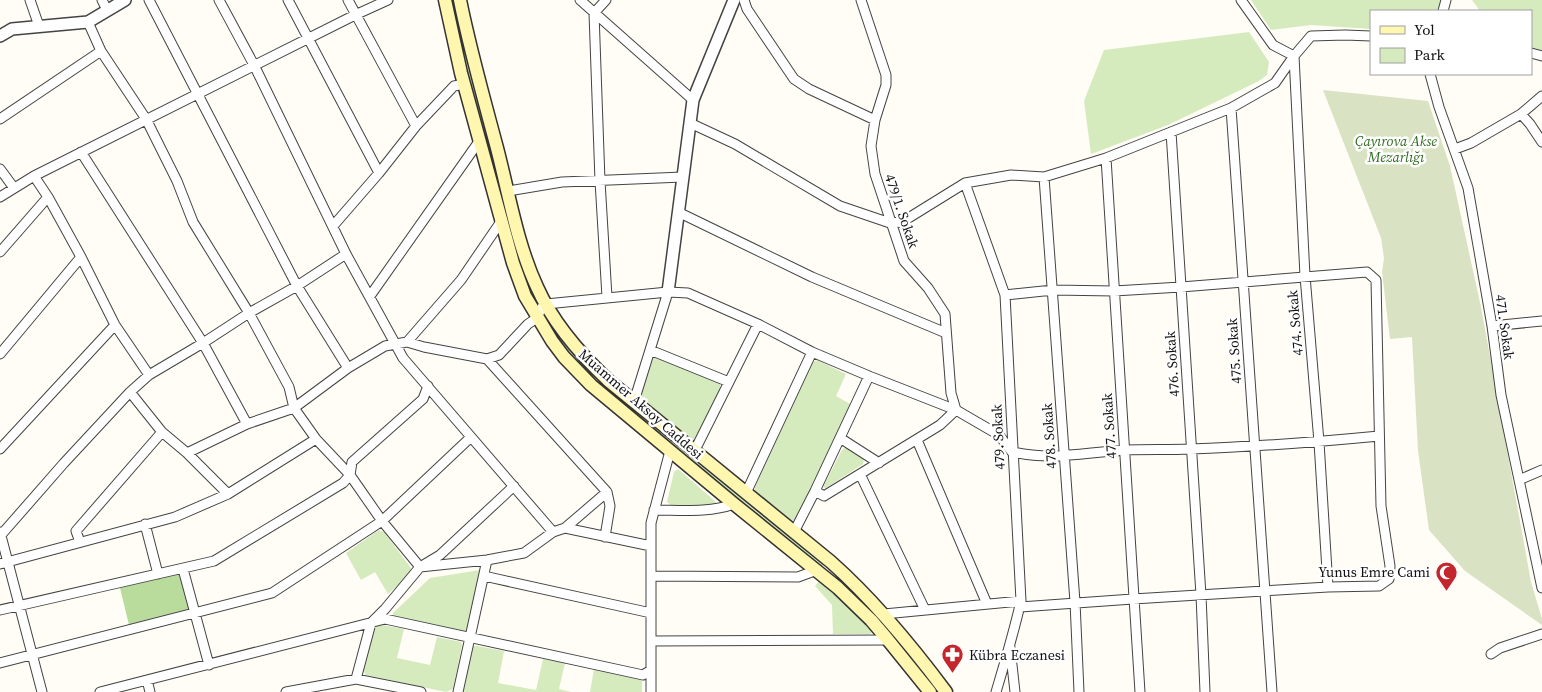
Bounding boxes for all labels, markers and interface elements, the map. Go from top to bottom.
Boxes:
legend [1370,10,1532,75]
text: Yol [1414,19,1435,40]
text: Park [1414,44,1446,65]
park label: Çayırova Akse Mezarlığı [1355,131,1437,167]
street label: 479/1. Sokak [880,171,924,251]
street label: 474. Sokak [1282,289,1308,357]
street label: 471. Sokak [1491,293,1520,361]
street label: 475. Sokak [1222,317,1246,384]
street label: 476. Sokak [1160,330,1184,397]
street label: Muammer Aksoy Caddesi [574,344,708,464]
street label: 477. Sokak [1097,392,1121,459]
street label: 478. Sokak [1037,402,1061,469]
street label: 479. Sokak [986,403,1010,470]
mosque icon: Yunus Emre Cami [1434,560,1458,591]
place label: Yunus Emre Cami [1318,562,1430,582]
pharmacy icon: Kübra Eczanesi [941,643,965,674]
place label: Kübra Eczanesi [969,645,1065,665]

